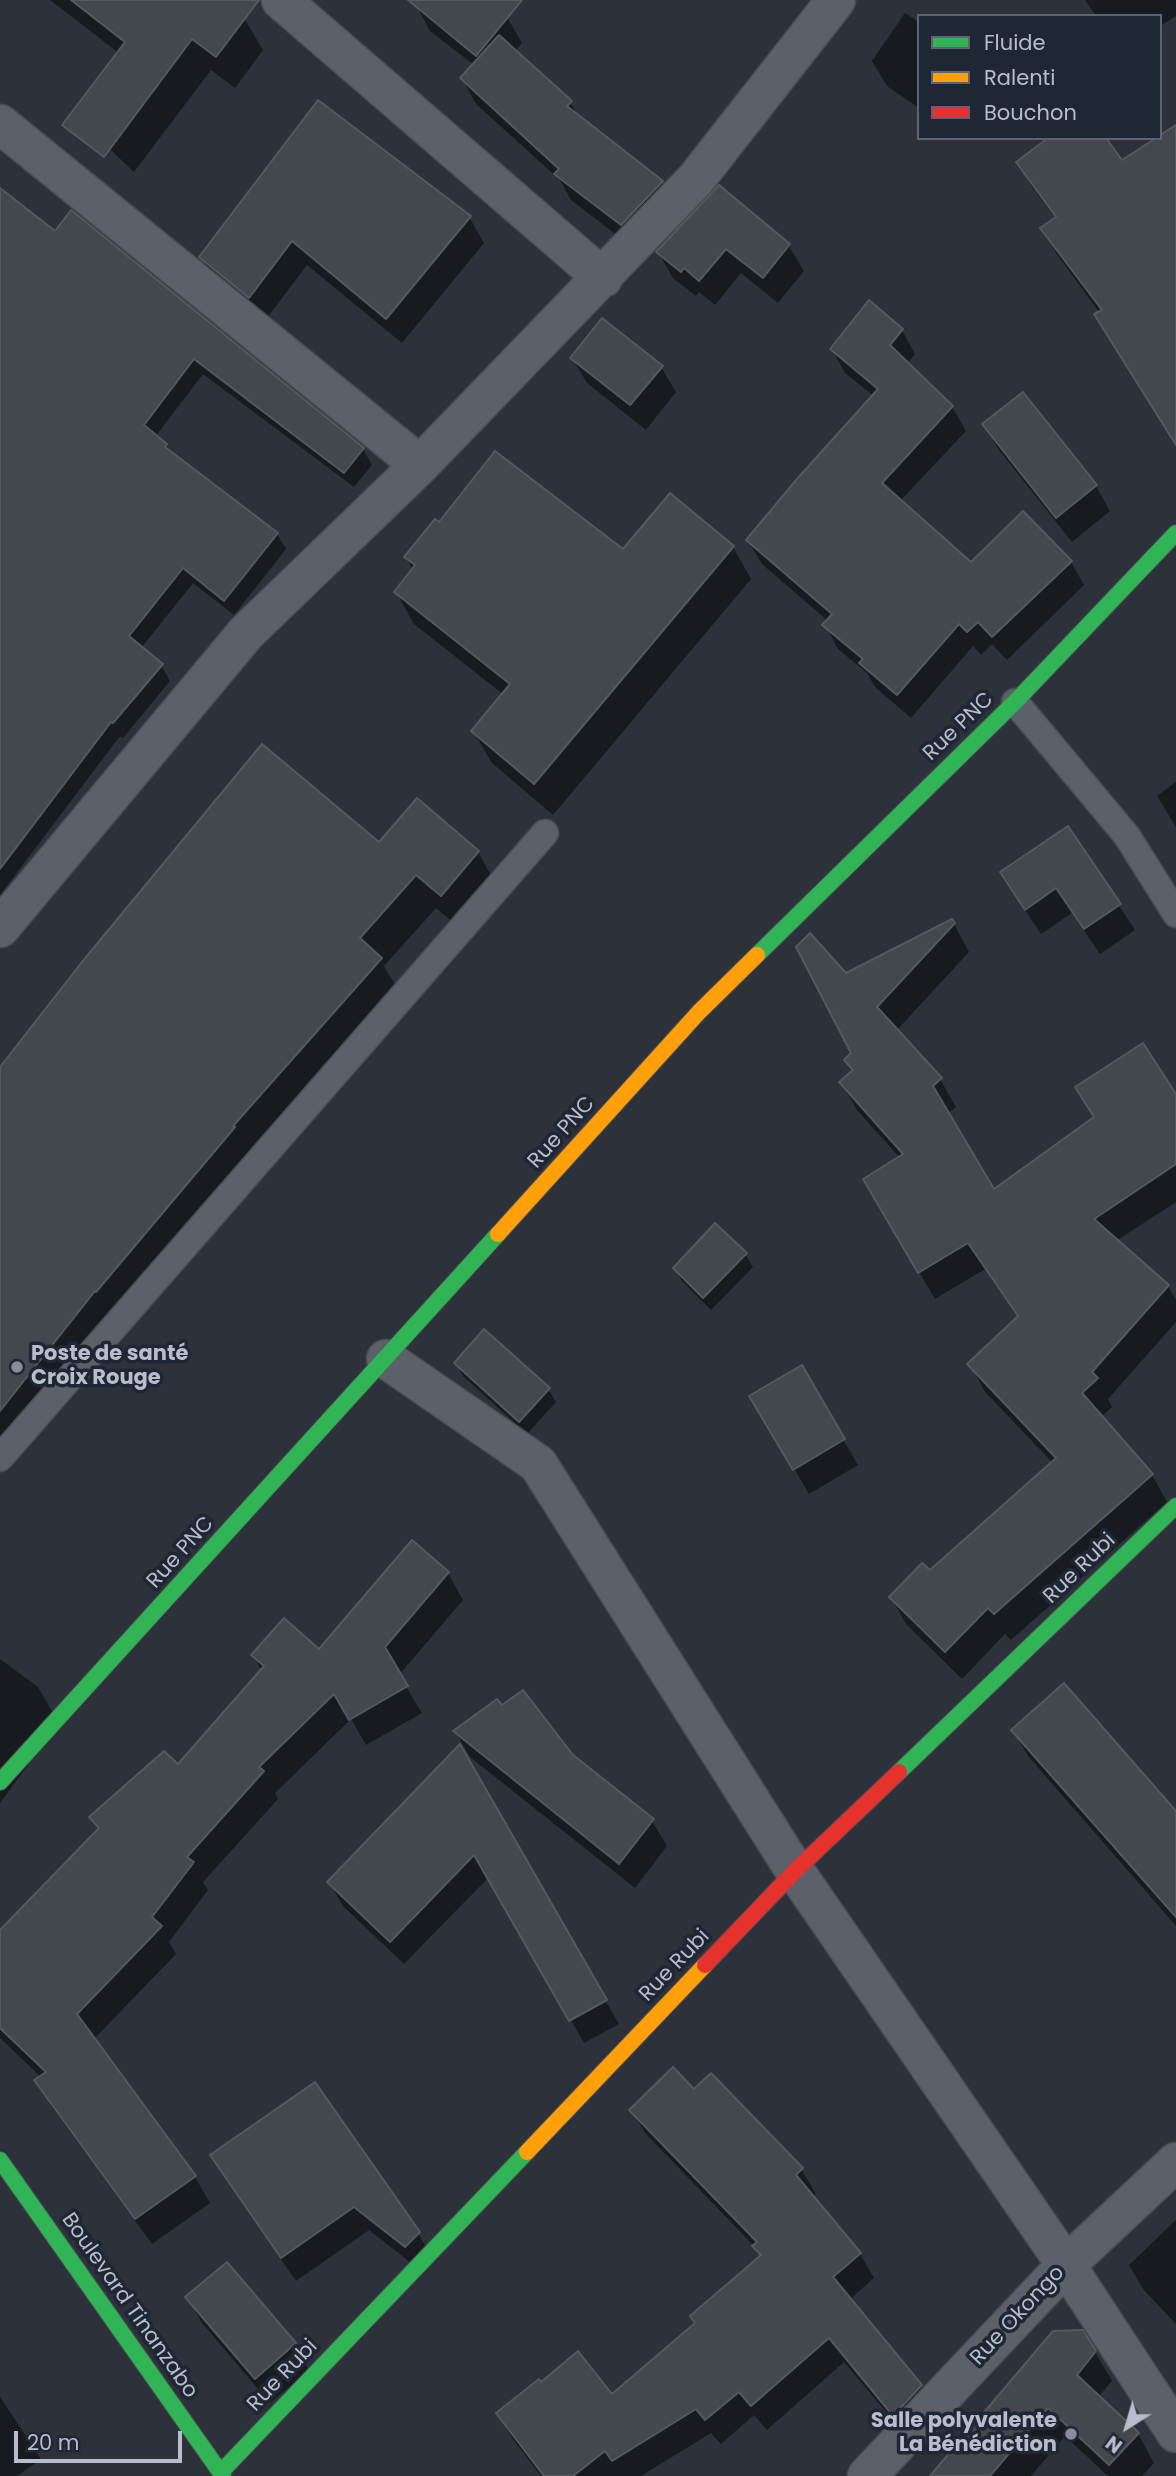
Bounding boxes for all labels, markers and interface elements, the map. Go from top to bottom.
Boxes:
legend [917,14,1162,140]
text: Fluide [984,28,1046,57]
text: Ralenti [984,63,1055,92]
text: Bouchon [984,98,1077,127]
street label: Rue PNC [919,687,999,767]
street label: Rue PNC [523,1092,601,1174]
place label: Poste de santé Croix Rouge [31,1342,188,1392]
marker: Poste de santé Croix Rouge [9,1359,25,1375]
street label: Rue PNC [142,1512,220,1594]
street label: Rue Rubi [1039,1529,1121,1609]
street label: Rue Rubi [635,1925,715,2007]
street label: Boulevard Tinanzabo [55,2208,203,2404]
street label: Rue Okongo [966,2261,1070,2371]
street label: Rue Rubi [243,2335,323,2417]
north arrow [1092,2392,1162,2462]
place label: Salle polyvalente La Bénédiction [871,2409,1057,2459]
scale bar [18,2416,186,2460]
marker: Salle polyvalente La Bénédiction [1063,2426,1079,2442]
text: 20 m [27,2428,80,2457]
text: N [1100,2429,1128,2459]

